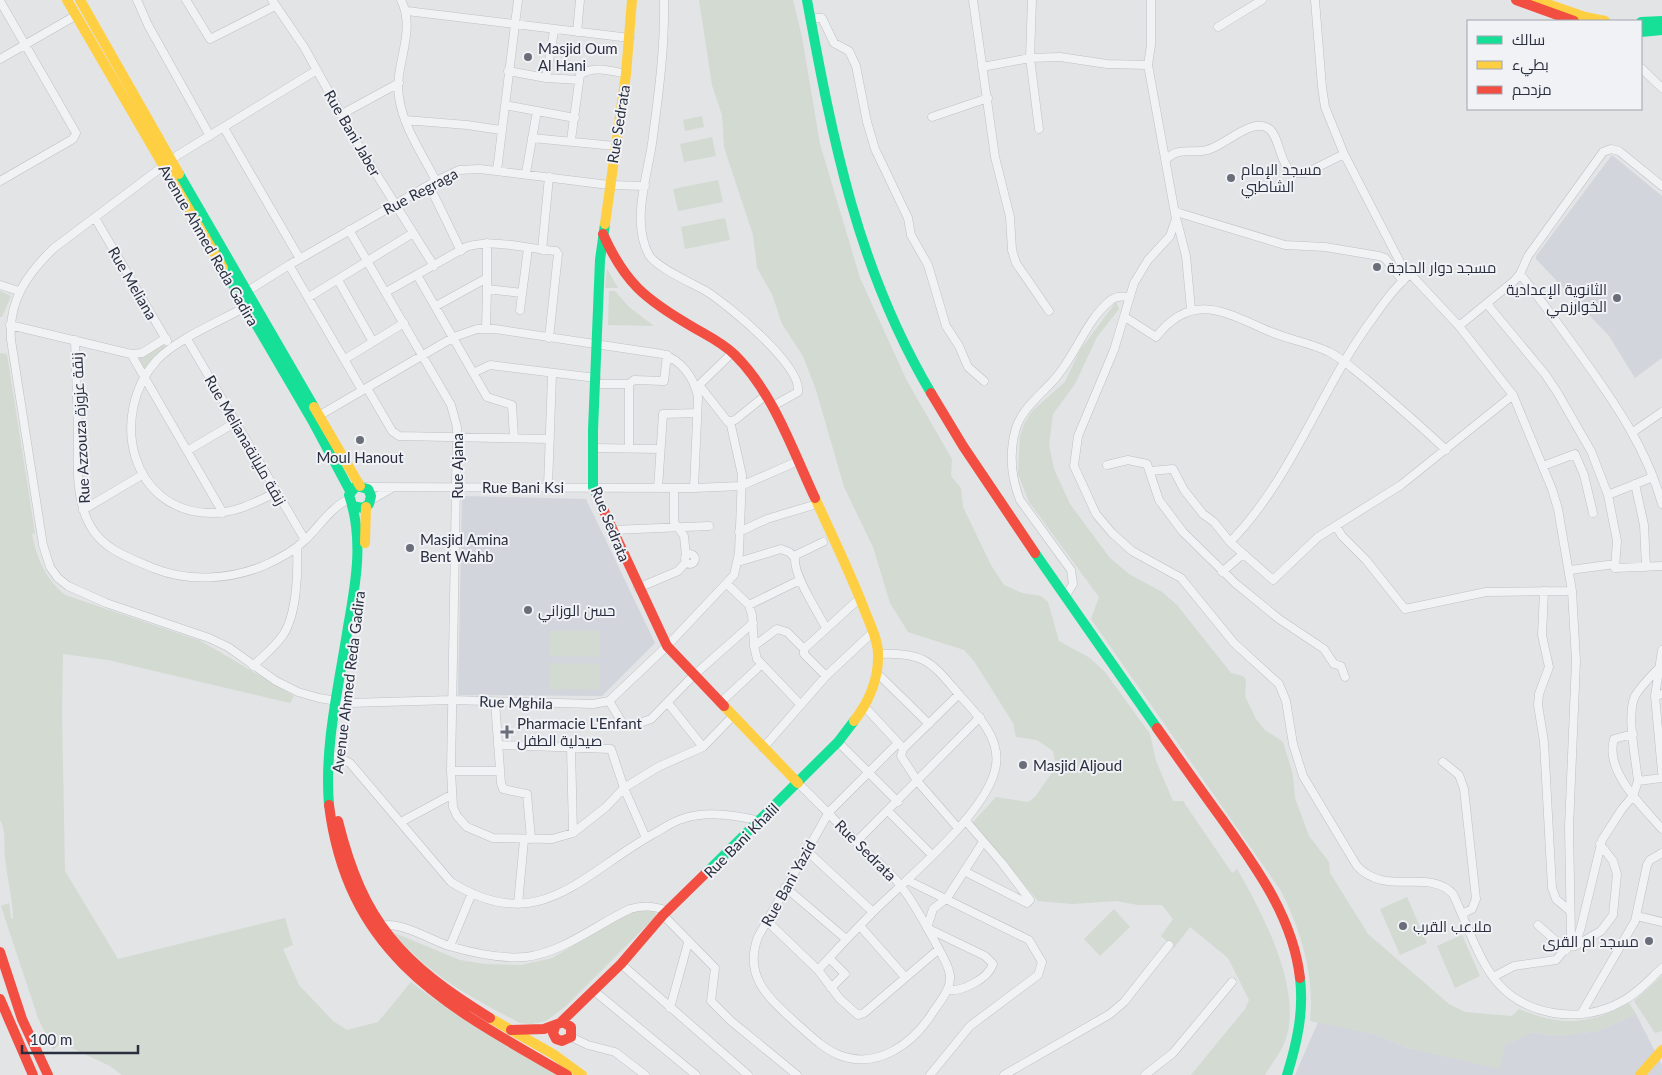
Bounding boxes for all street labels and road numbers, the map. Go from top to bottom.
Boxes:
street label: Rue Sedrata [603,84,633,164]
street label: Rue Bani Jaber [321,87,385,180]
street label: Avenue Ahmed Reda Gadira [155,161,263,329]
street label: Rue Regraga [380,164,460,218]
street label: Rue Meliana [105,243,161,323]
street label: Rue Azzouza زنقة عزوزة [67,352,94,504]
street label: Rue Melianaزنقة مليانة [201,372,291,509]
street label: Rue Ajana [448,433,466,499]
street label: Rue Bani Ksi [482,478,564,496]
street label: Rue Sedrata [588,484,634,564]
street label: Avenue Ahmed Reda Gadira [328,590,368,774]
street label: Rue Mghila [479,692,553,712]
street label: Rue Bani Khalil [700,799,782,881]
street label: Rue Sedrata [832,816,900,884]
street label: Rue Bani Yazid [757,837,819,929]

